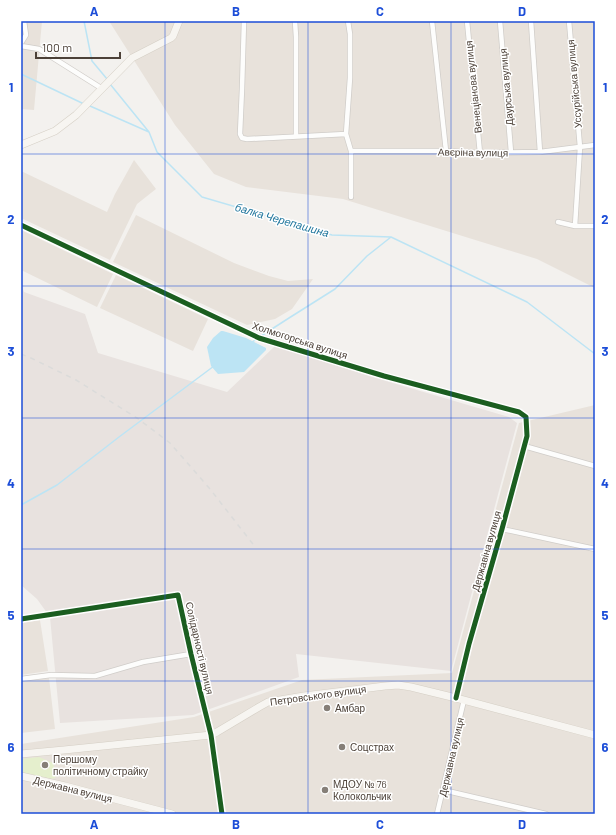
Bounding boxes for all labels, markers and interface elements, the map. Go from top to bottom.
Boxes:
text: A [90,3,99,19]
text: B [232,3,240,19]
text: C [376,3,384,19]
text: D [518,3,526,19]
scale bar [36,34,120,60]
street label: Уссурійська вулиця [564,39,584,129]
text: 100 m [42,40,72,54]
street label: Венеціанова вулиця [462,40,484,134]
street label: Даурська вулиця [497,48,515,126]
text: 1 [9,79,13,95]
text: 1 [603,79,607,95]
street label: Авєріна вулиця [438,145,508,159]
water label: балка Черепашина [234,200,331,239]
text: 2 [7,211,15,227]
text: 2 [601,211,609,227]
street label: Холмогорська вулиця [251,319,349,361]
text: 3 [7,343,15,359]
text: 3 [601,343,609,359]
text: 4 [7,475,15,491]
text: 4 [601,475,609,491]
street label: Державіна вулиця [469,509,503,593]
street label: Солідарності вулиця [183,600,217,696]
text: 5 [7,607,15,623]
text: 5 [601,607,609,623]
street label: Петровського вулиця [269,682,367,708]
place label: Амбар [335,702,365,714]
marker: Амбар [322,703,332,713]
street label: Державна вулиця [436,716,466,798]
text: 6 [8,739,15,755]
text: 6 [602,739,609,755]
place label: Соцстрах [350,741,394,753]
marker: Соцстрах [337,742,347,752]
place label: Першому політичному страйку [53,753,148,777]
marker: Першому політичному страйку [40,760,50,770]
street label: Державна вулиця [32,773,114,805]
place label: МДОУ № 76 Колокольчик [333,778,392,802]
marker: МДОУ № 76 Колокольчик [320,785,330,795]
text: A [90,816,99,832]
text: B [232,816,240,832]
text: C [376,816,384,832]
text: D [518,816,526,832]

